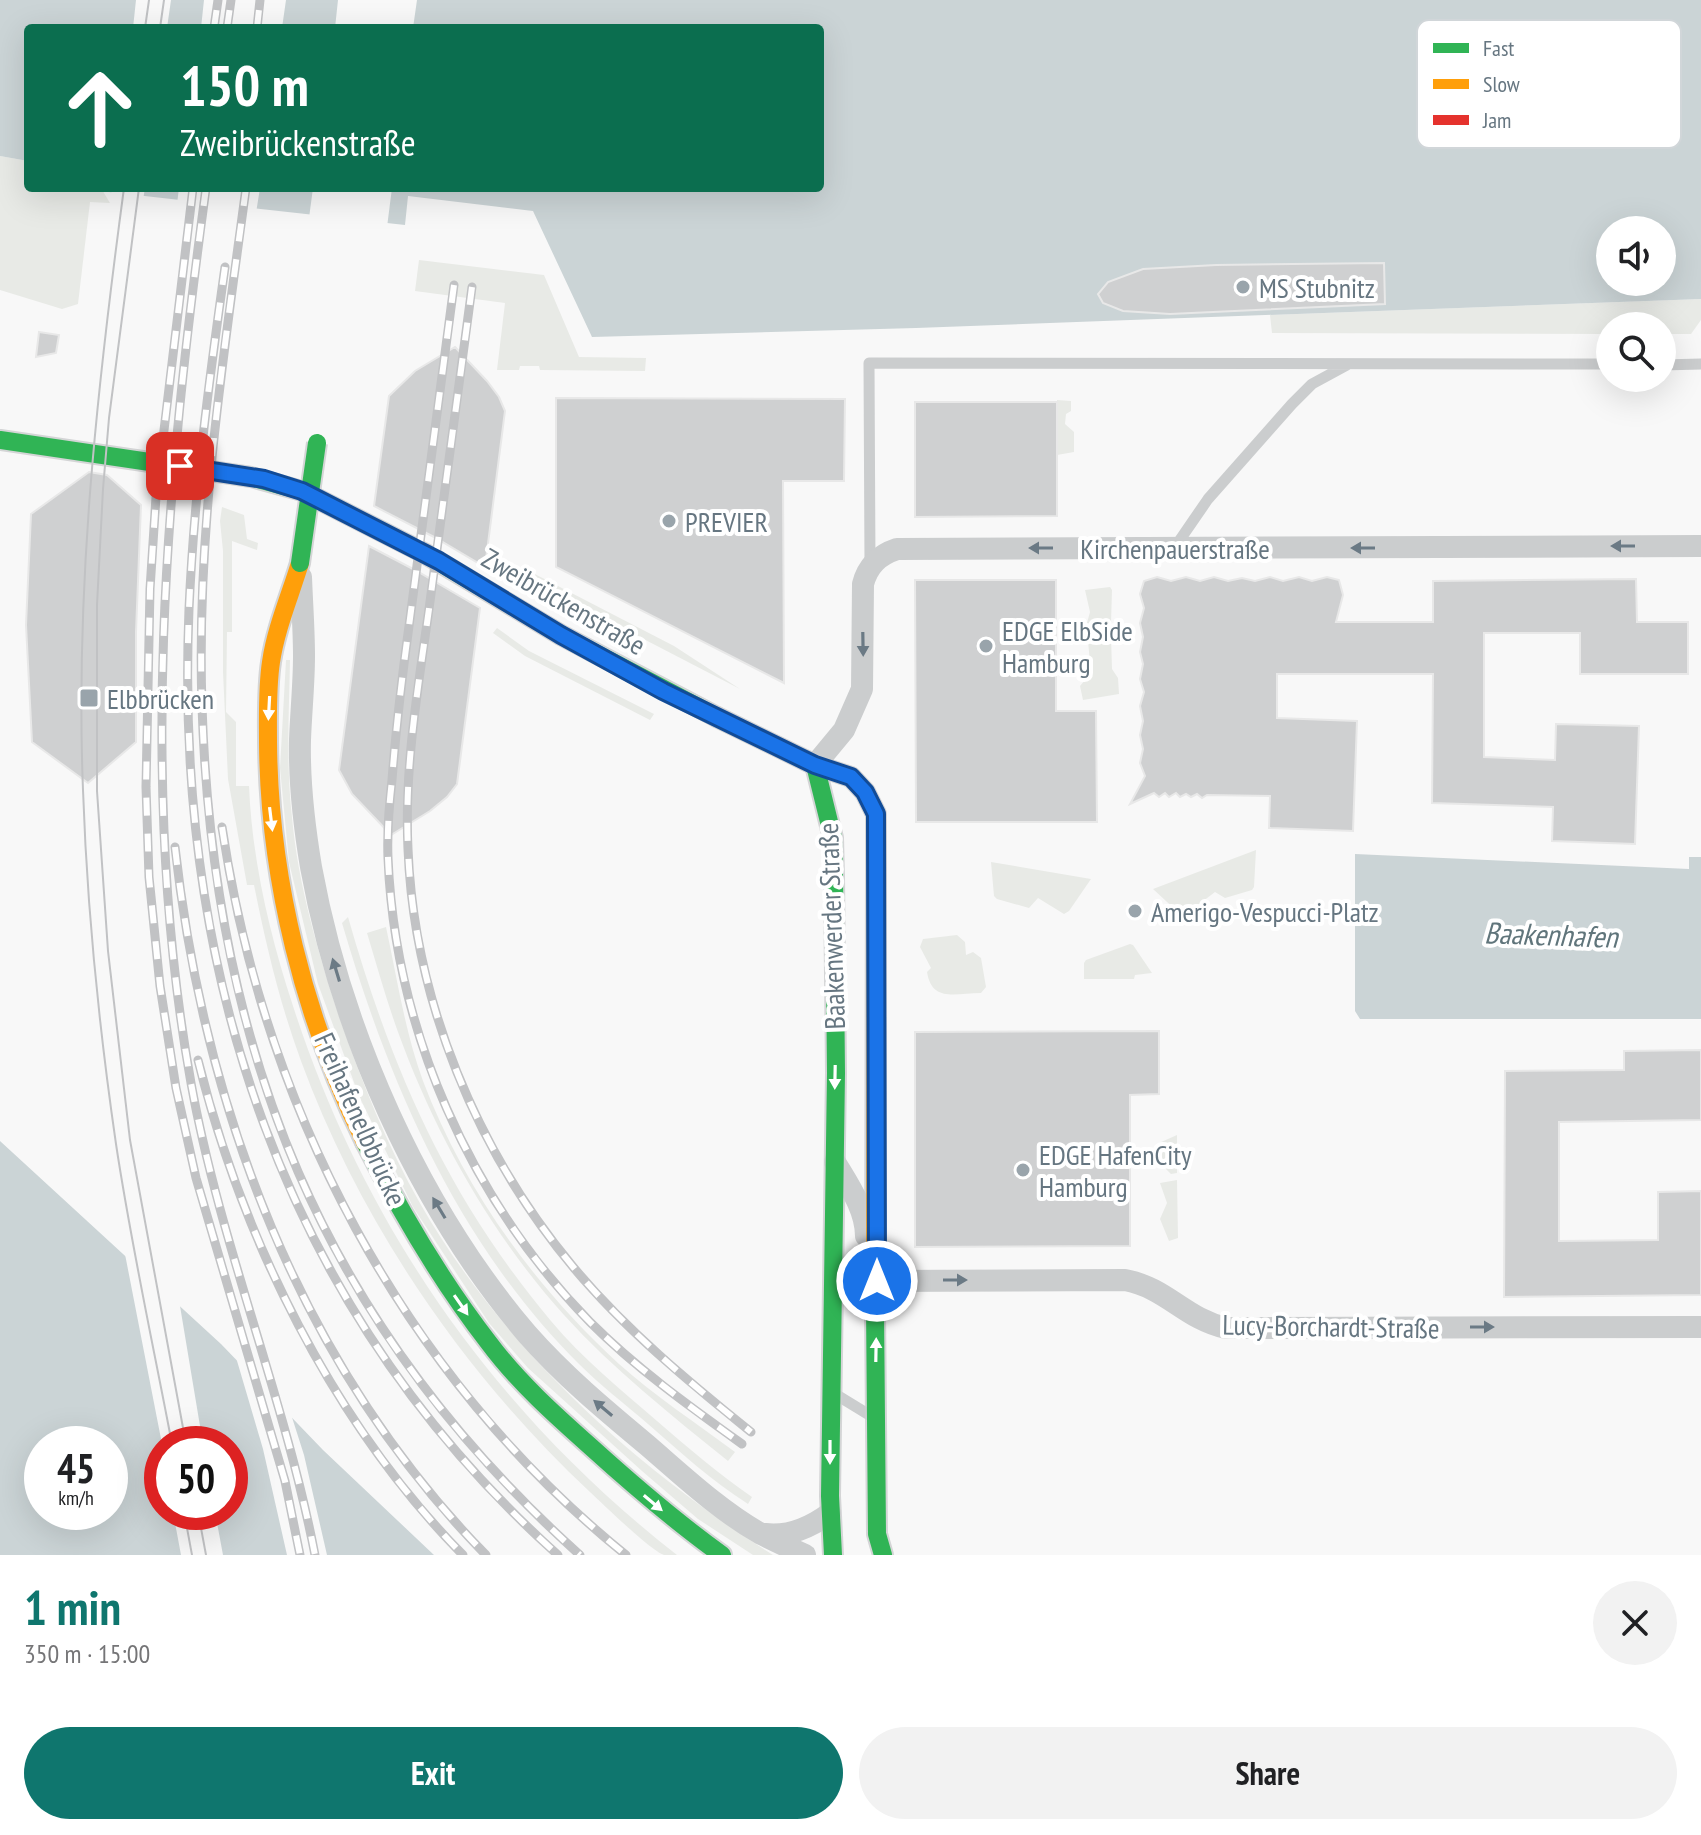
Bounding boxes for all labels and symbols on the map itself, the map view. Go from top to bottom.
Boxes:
legend [1417,20,1681,148]
text: Fast [1483,34,1514,62]
text: Slow [1483,70,1520,98]
text: Jam [1482,106,1511,134]
place label: MS Stubnitz [1259,269,1375,306]
marker: MS Stubnitz [1234,278,1252,296]
pin [146,432,214,500]
place label: PREVIER [685,503,768,540]
marker: PREVIER [660,512,678,530]
street label: Kirchenpauerstraße [1080,530,1270,567]
street label: Zweibrückenstraße [475,539,653,663]
one-way arrow [1610,540,1635,552]
one-way arrow [1028,542,1053,554]
one-way arrow [1350,542,1375,554]
place label: EDGE ElbSide Hamburg [1002,612,1133,681]
one-way arrow [857,632,870,657]
marker: EDGE ElbSide Hamburg [977,637,995,655]
place label: Elbbrücken [107,680,214,717]
marker: Elbbrücken [78,687,100,709]
one-way arrow [262,696,275,721]
one-way arrow [264,806,277,831]
street label: Baakenwerder Straße [809,822,853,1030]
place label: Amerigo-Vespucci-Platz [1151,893,1379,930]
marker: Amerigo-Vespucci-Platz [1126,902,1144,920]
water label: Baakenhafen [1484,912,1620,956]
one-way arrow [329,958,342,982]
street label: Freihafenelbbrücke [306,1027,416,1211]
one-way arrow [829,1065,842,1090]
place label: EDGE HafenCity Hamburg [1039,1136,1192,1205]
marker: EDGE HafenCity Hamburg [1014,1161,1032,1179]
one-way arrow [433,1197,447,1219]
position arrow [835,1239,919,1323]
one-way arrow [943,1274,968,1286]
one-way arrow [452,1295,468,1315]
street label: Lucy-Borchardt-Straße [1222,1306,1440,1346]
one-way arrow [1470,1321,1495,1334]
one-way arrow [870,1337,882,1362]
one-way arrow [594,1400,614,1417]
speed limit sign: 50 [144,1426,248,1530]
one-way arrow [824,1440,836,1465]
one-way arrow [643,1493,662,1511]

